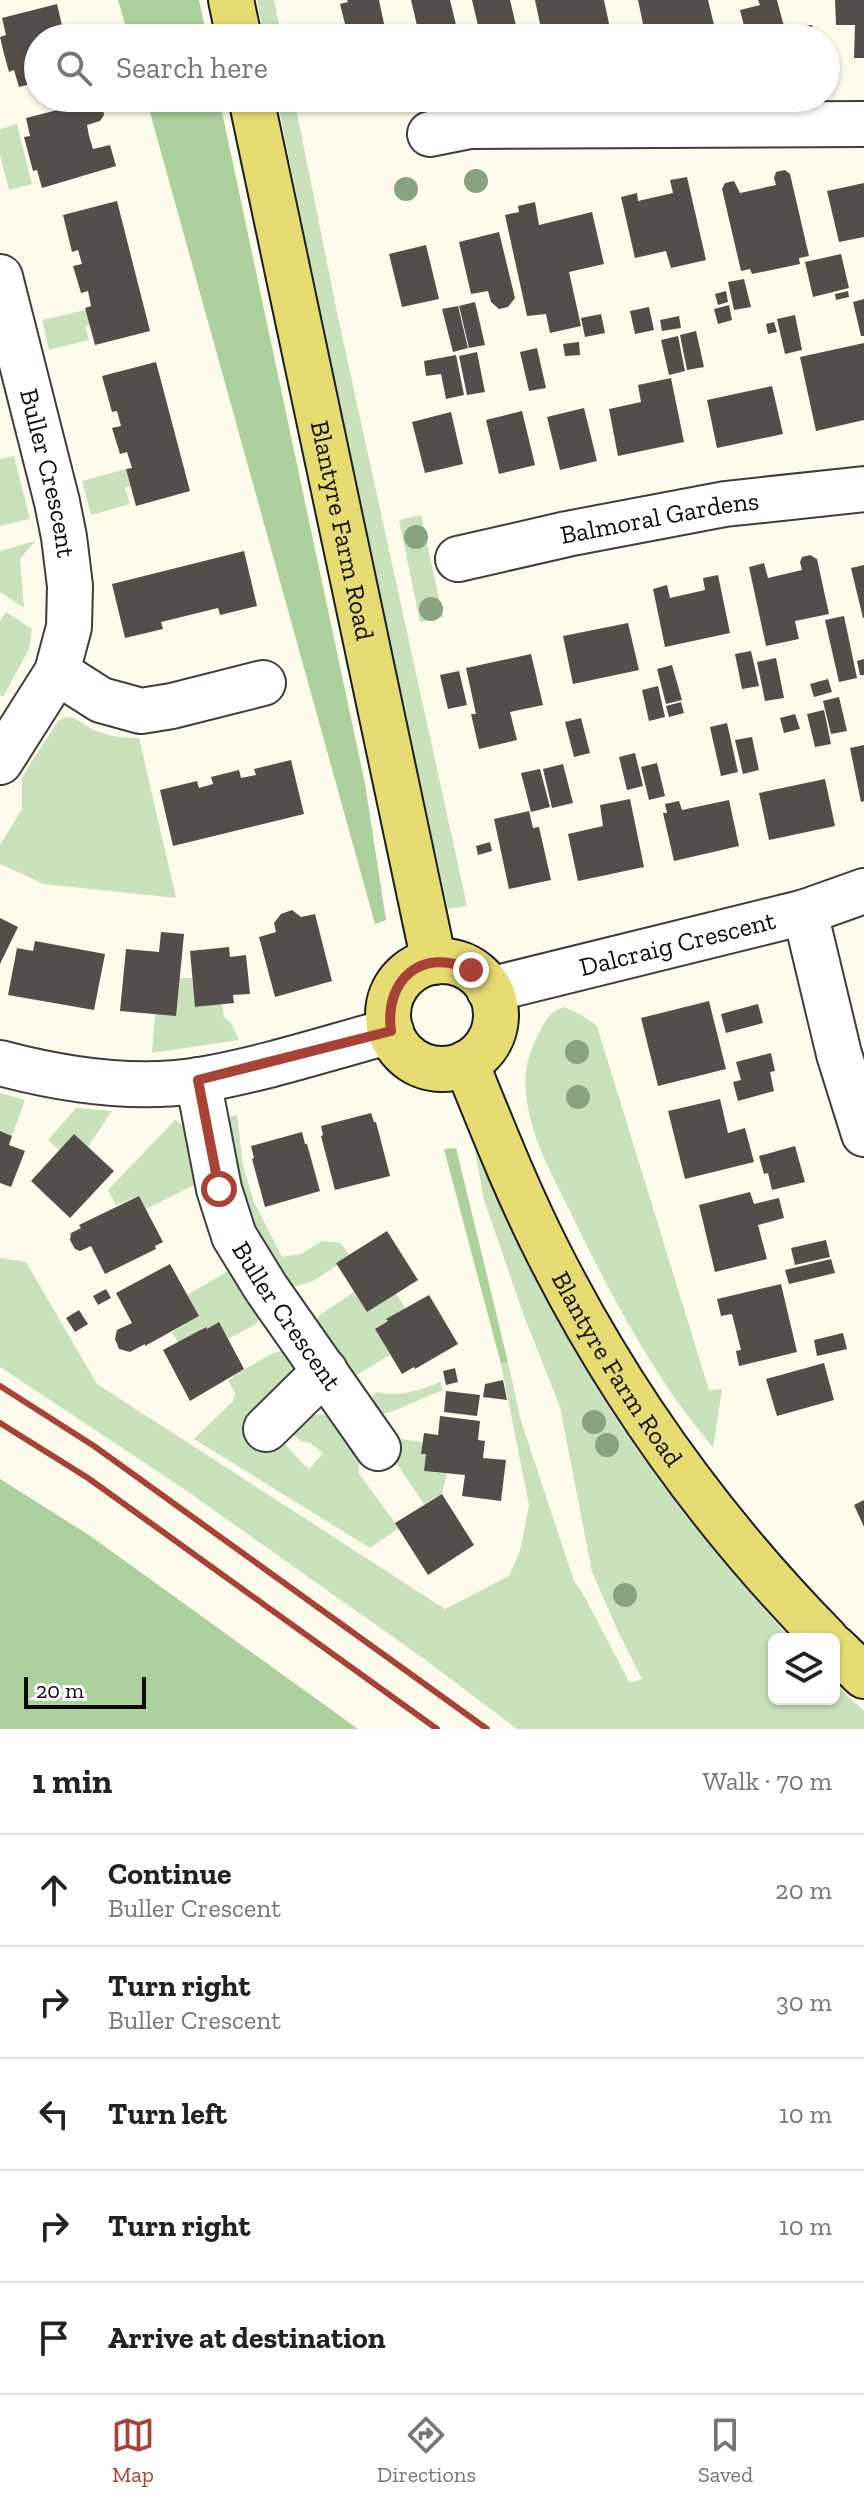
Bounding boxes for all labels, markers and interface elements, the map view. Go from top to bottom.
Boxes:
search box [24,24,840,112]
icon: search [52,46,96,90]
text: Search here [116,50,268,86]
street label: Buller Crescent [13,385,82,560]
street label: Blantyre Farm Road [304,418,381,643]
street label: Balmoral Gardens [558,484,761,551]
street label: Dalcraig Crescent [576,904,779,983]
route end [453,952,489,988]
route start [201,1171,237,1207]
street label: Buller Crescent [225,1235,349,1397]
street label: Blantyre Farm Road [545,1266,690,1473]
map controls [768,1633,840,1705]
button: layers [768,1633,840,1705]
scale bar [24,1673,146,1709]
text: 20 m [36,1677,84,1704]
text: 1 min [32,1761,112,1802]
text: Walk · 70 m [703,1765,832,1797]
text: Continue [108,1856,232,1892]
icon: ahead [32,1868,76,1912]
text: 20 m [775,1874,832,1906]
text: Buller Crescent [108,1892,281,1924]
text: Turn right [108,1968,250,2004]
icon: right [32,1980,76,2024]
text: 30 m [776,1986,832,2018]
text: Buller Crescent [108,2004,281,2036]
icon: left [32,2092,76,2136]
text: Turn left [108,2096,227,2132]
text: 10 m [779,2098,832,2130]
icon: right [32,2204,76,2248]
text: Turn right [108,2208,250,2244]
text: 10 m [779,2210,832,2242]
icon: arrive [32,2316,76,2360]
text: Arrive at destination [108,2320,385,2356]
tab: Map [111,2413,155,2488]
tab: Directions [377,2413,476,2488]
tab: Saved [698,2413,753,2488]

